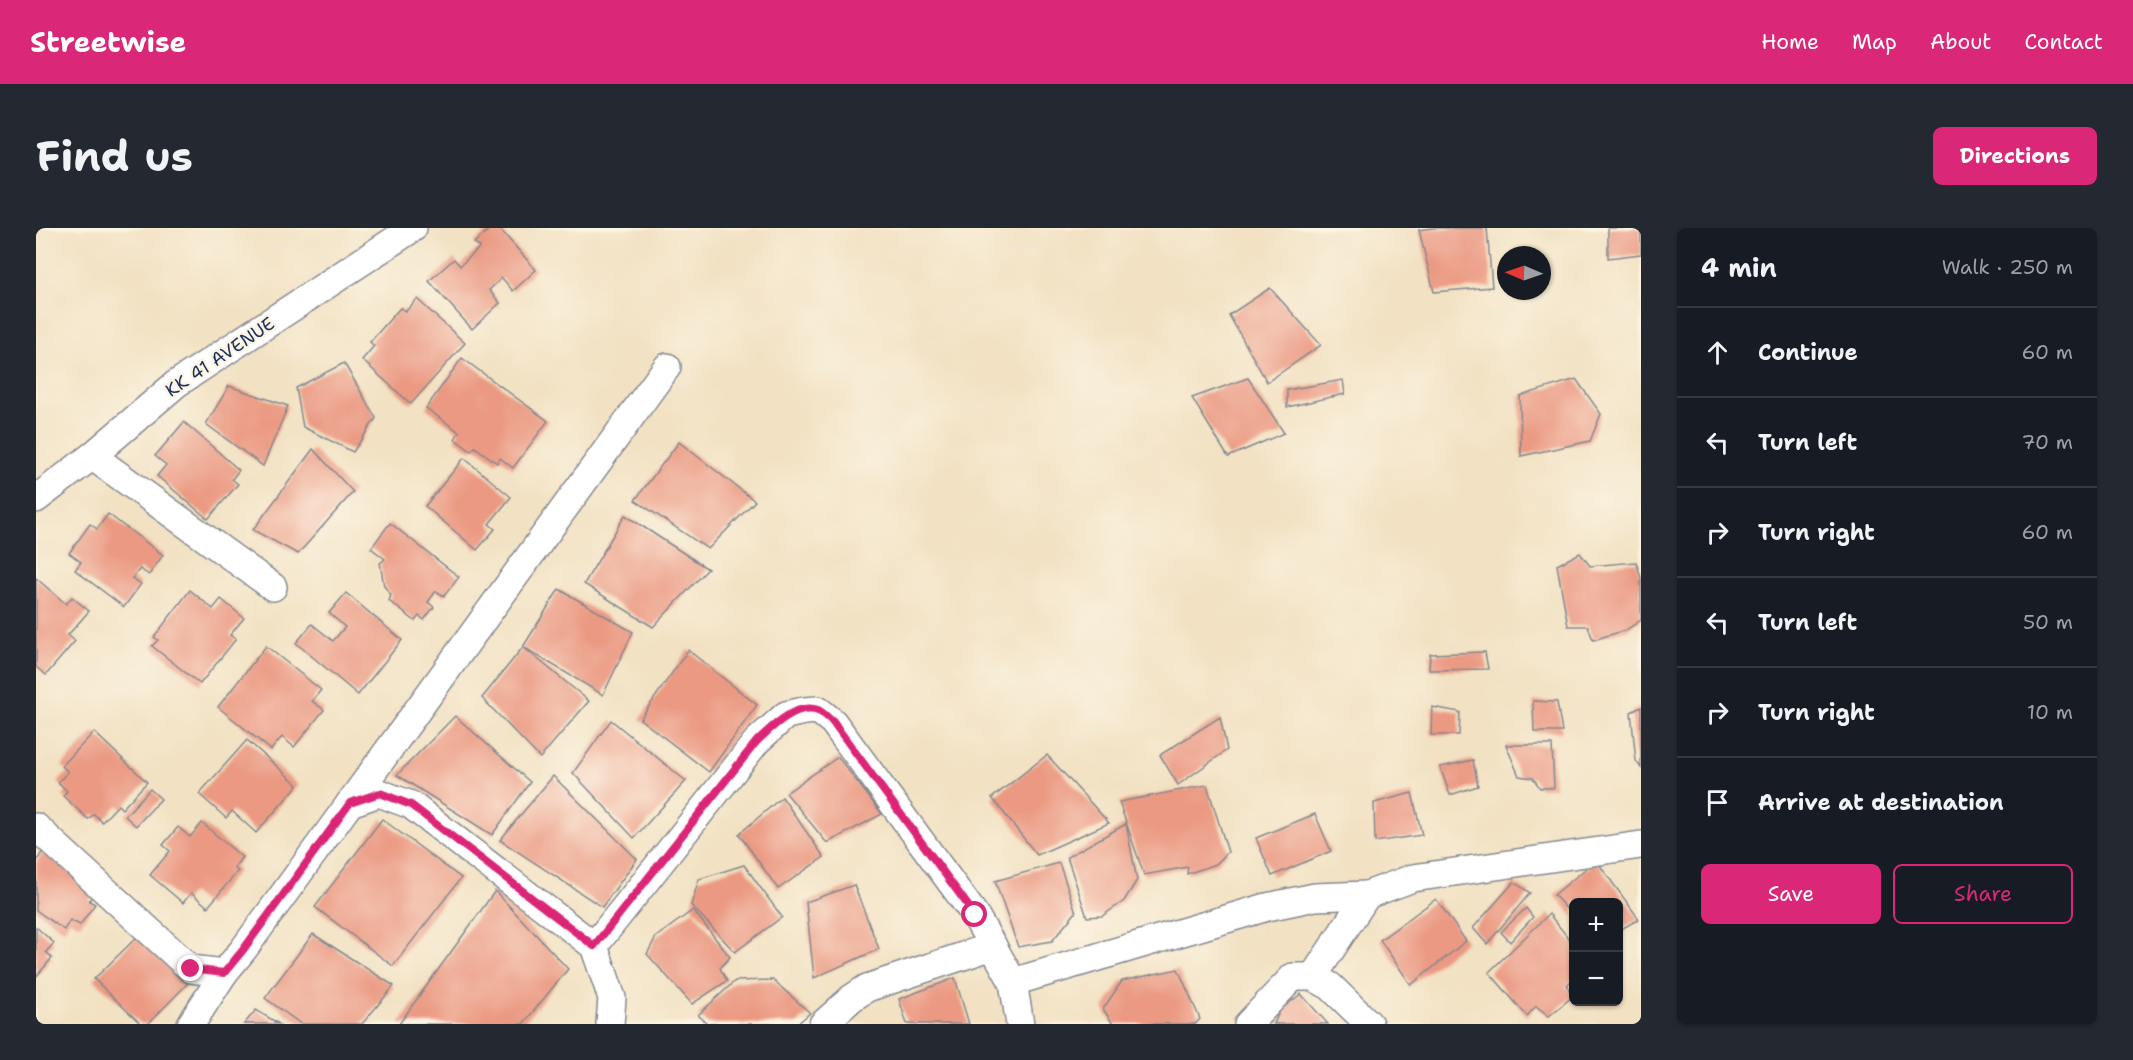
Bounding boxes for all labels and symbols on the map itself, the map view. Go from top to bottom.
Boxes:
north arrow [1497,246,1551,300]
street label: KK 41 AVENUE [161,312,279,402]
route start [961,901,987,927]
route end [177,955,203,981]

